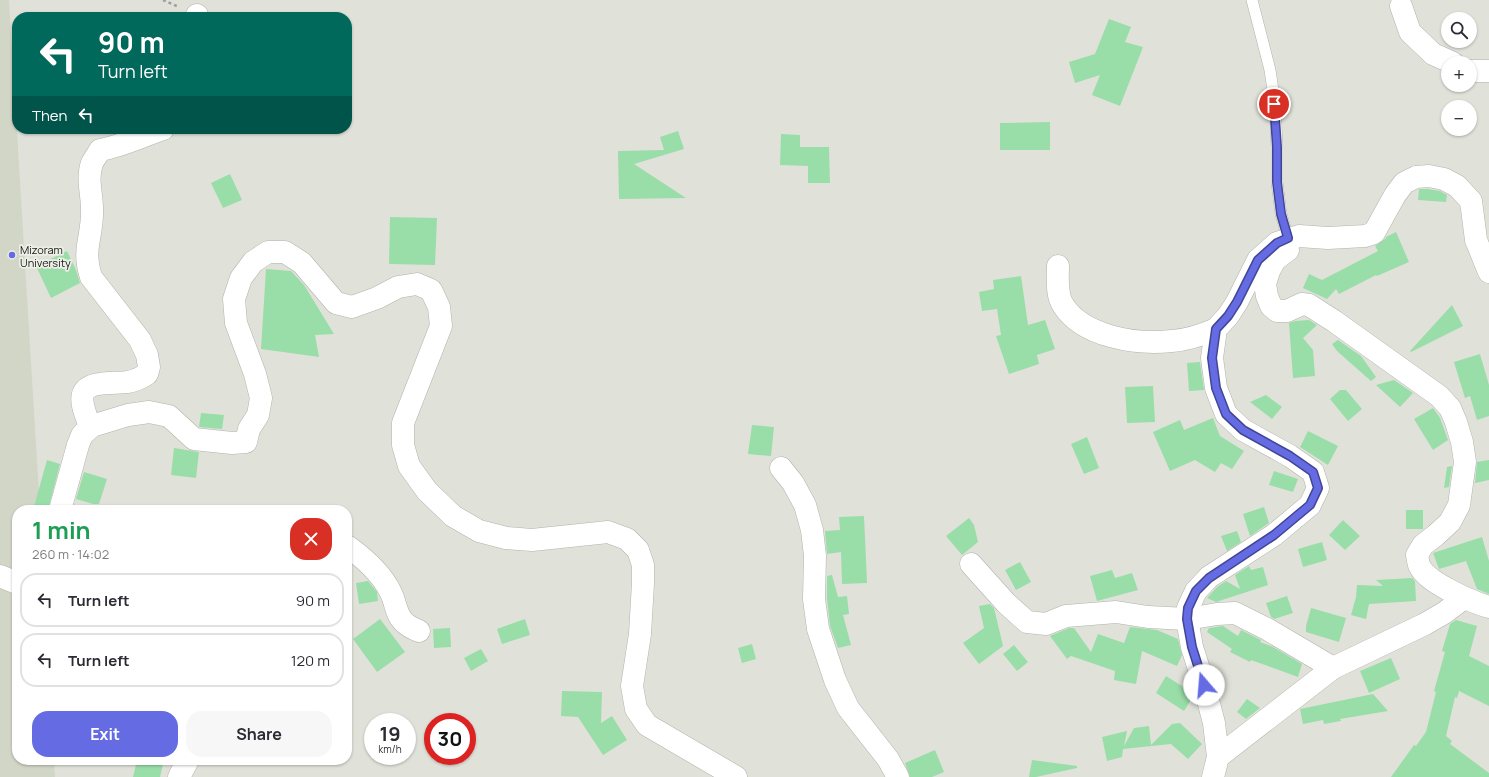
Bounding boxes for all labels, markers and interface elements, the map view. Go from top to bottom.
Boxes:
map controls [1441,12,1477,136]
button: search [1441,12,1477,48]
text: 90 m [98,23,165,61]
icon: left [32,28,84,80]
button: + [1441,56,1477,92]
text: Turn left [98,59,168,83]
pin [1257,87,1291,121]
icon: arrive [1263,93,1285,115]
button: − [1441,100,1477,136]
icon: left [75,104,97,126]
text: Then [32,105,67,126]
place label: Mizoram University [20,242,71,270]
marker: Mizoram University [7,250,17,260]
text: 1 min [32,513,91,546]
button: close [290,518,332,560]
text: 260 m · 14:02 [32,545,109,563]
icon: left [34,589,56,611]
text: Turn left [68,590,130,611]
text: 90 m [296,590,330,611]
icon: left [34,649,56,671]
text: Turn left [68,650,130,671]
text: 120 m [291,650,330,671]
position arrow [1183,664,1225,706]
button: Exit [32,711,178,757]
button: Share [186,711,332,757]
speed limit sign: 30 [424,713,476,765]
text: 19 [379,720,401,747]
text: km/h [378,742,402,756]

